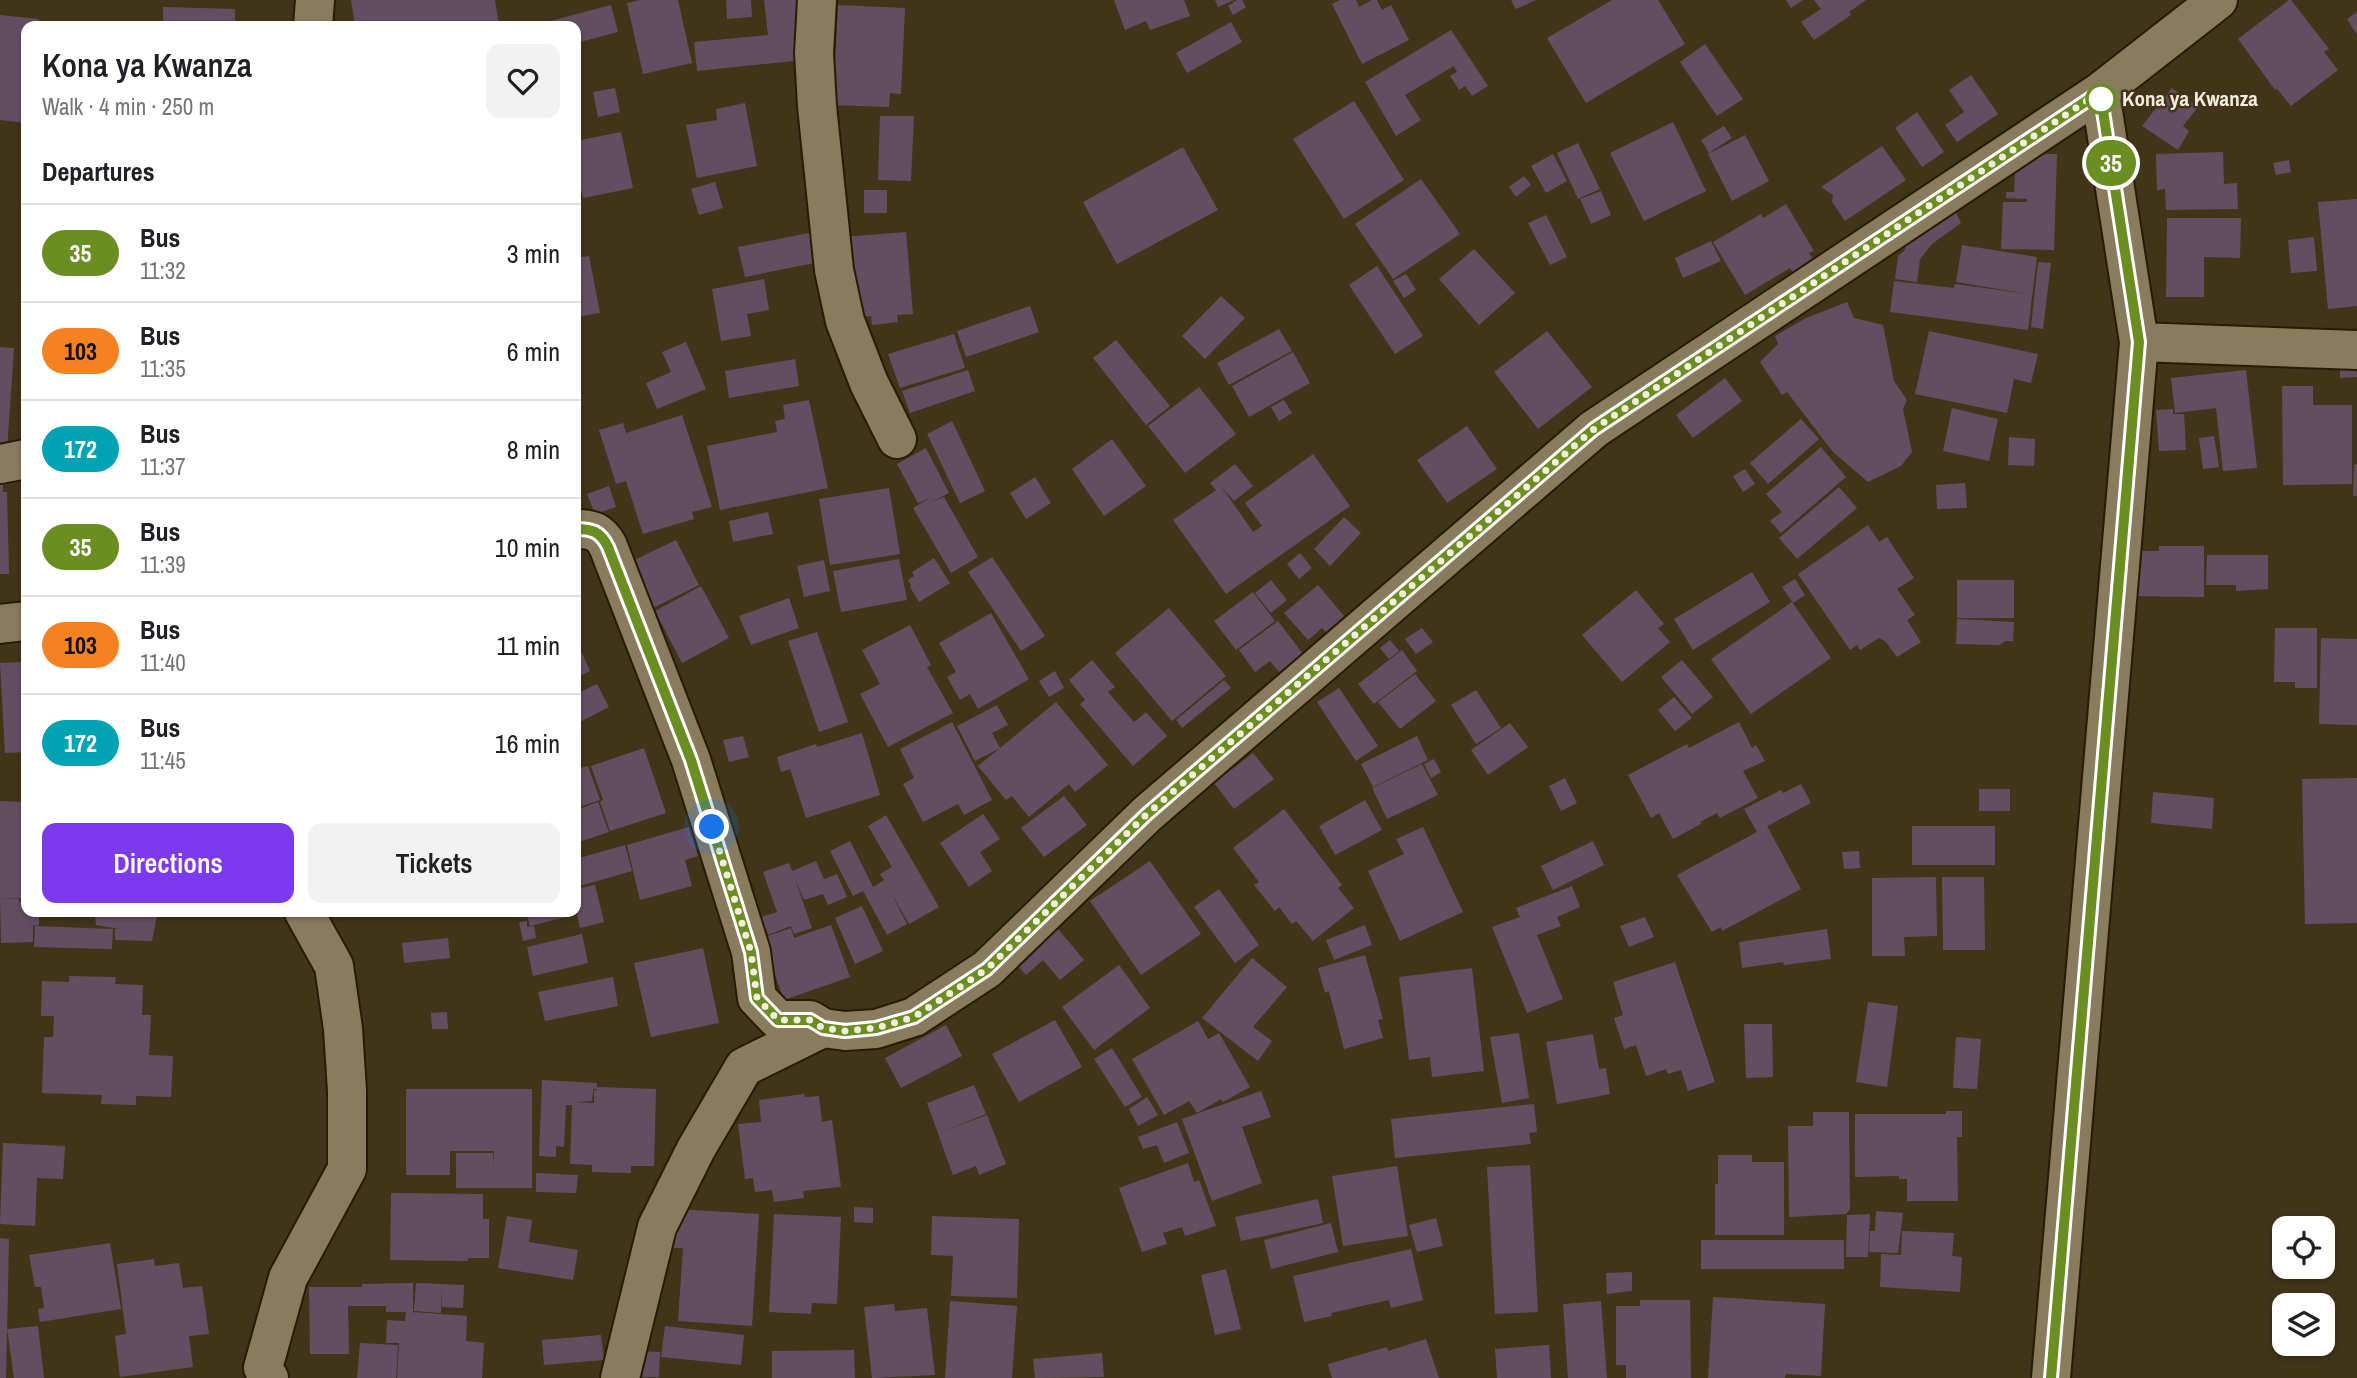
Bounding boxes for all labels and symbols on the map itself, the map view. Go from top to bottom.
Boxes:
marker: Kona ya Kwanza [2086,84,2116,114]
place label: Kona ya Kwanza [2122,84,2258,113]
line badge: 35 [2080,140,2142,186]
your location [694,809,729,844]

